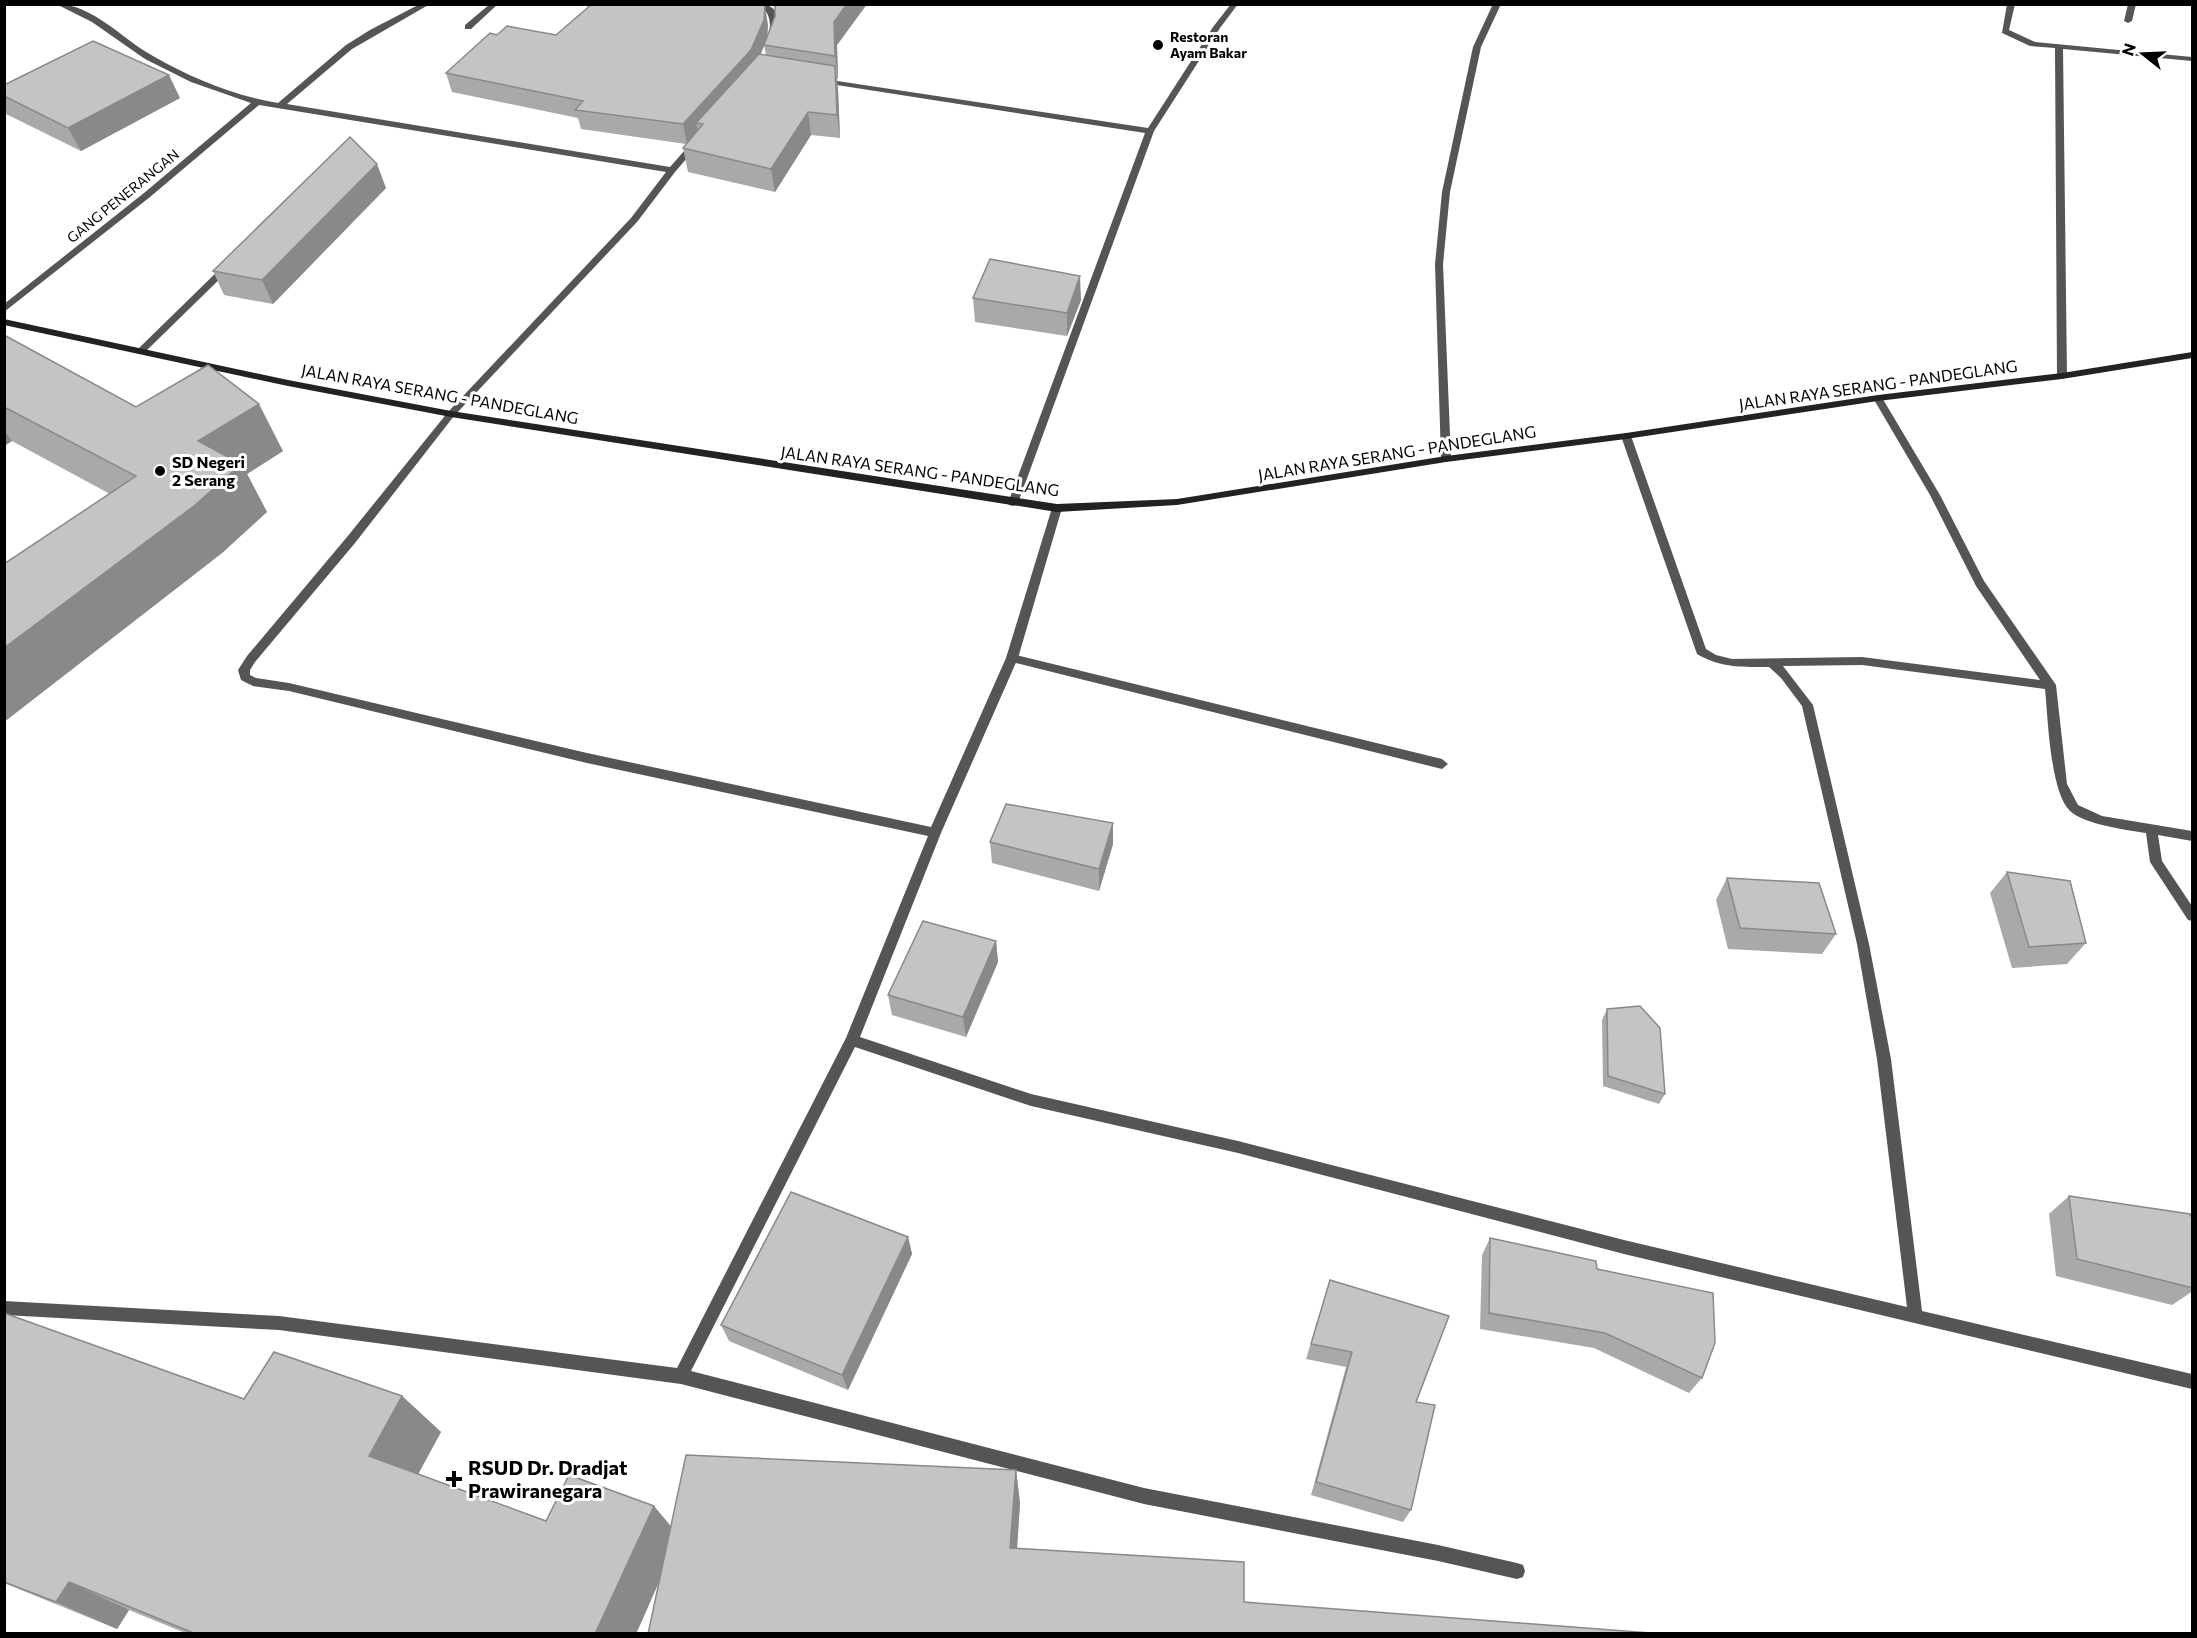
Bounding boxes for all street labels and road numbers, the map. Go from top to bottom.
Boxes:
street label: GANG PENERANGAN [63,145,182,246]
street label: JALAN RAYA SERANG - PANDEGLANG [1737,356,2018,413]
street label: JALAN RAYA SERANG - PANDEGLANG [300,360,580,427]
street label: JALAN RAYA SERANG - PANDEGLANG [1257,421,1537,484]
street label: JALAN RAYA SERANG - PANDEGLANG [780,442,1061,499]

